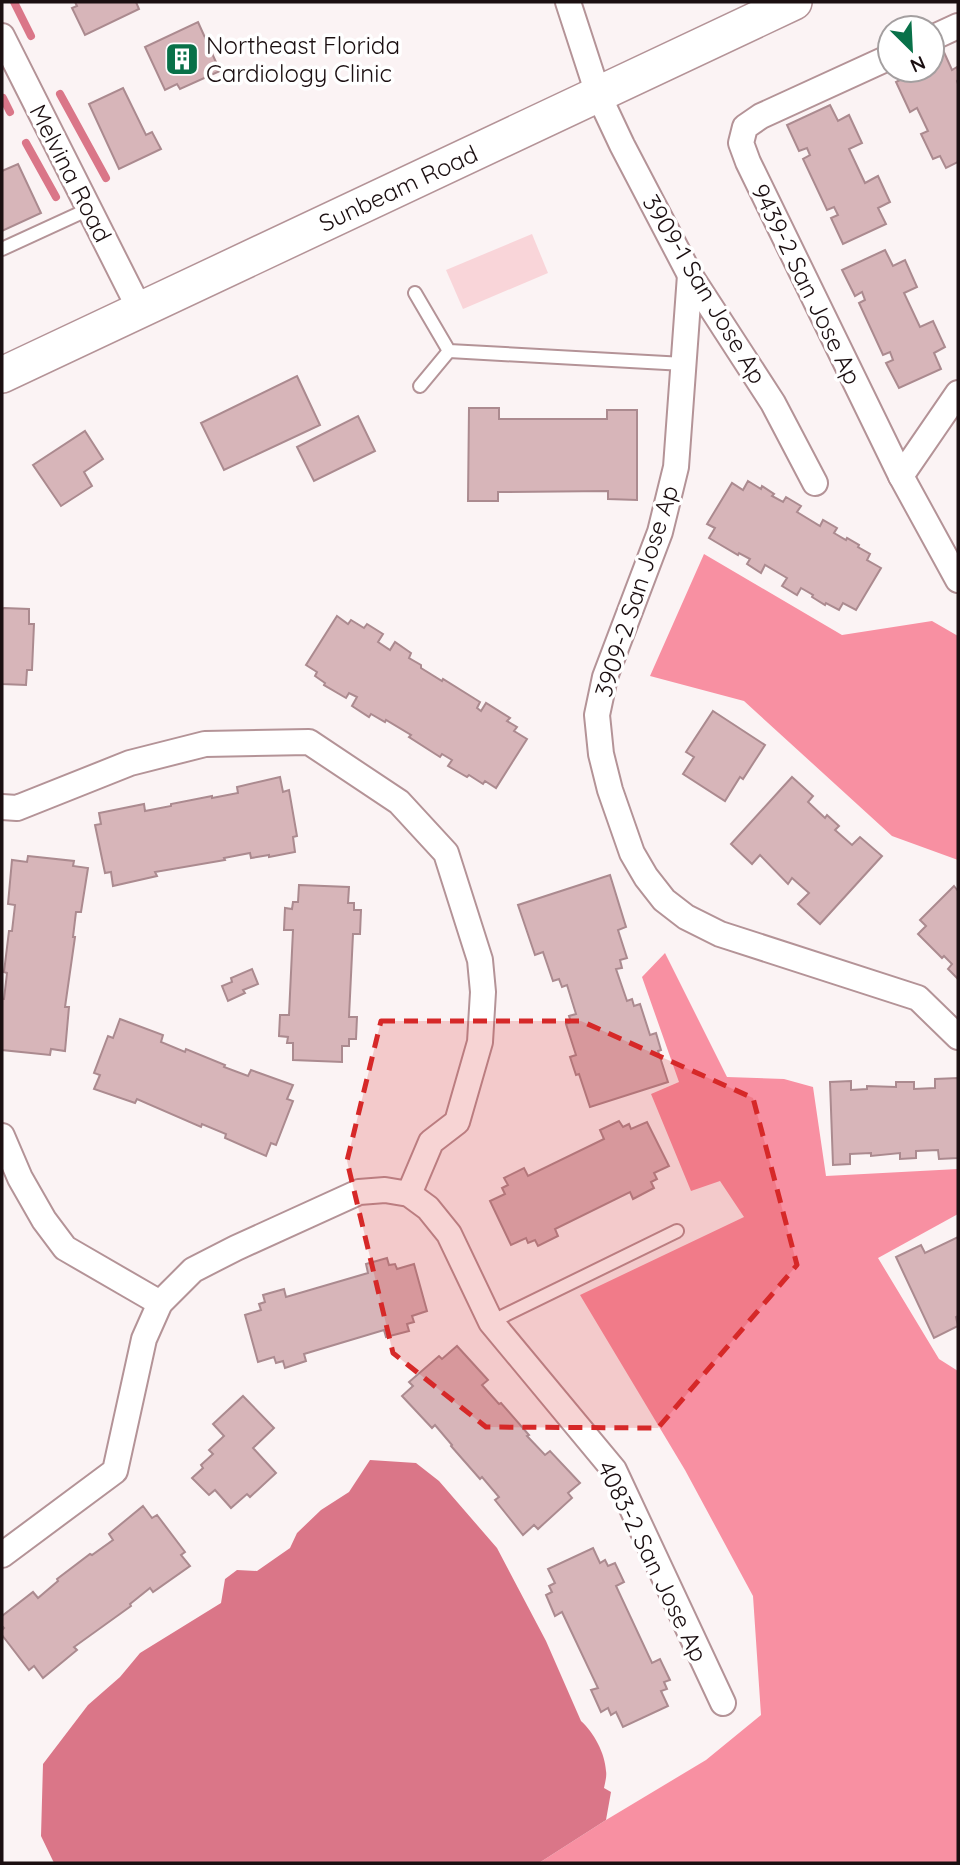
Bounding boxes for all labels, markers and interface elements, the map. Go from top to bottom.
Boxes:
north arrow [876,14,946,84]
place label: Northeast Florida Cardiology Clinic [206,30,400,88]
building icon: Northeast Florida Cardiology Clinic [163,40,201,78]
text: N [907,51,929,78]
street label: Melvina Road [23,99,119,247]
street label: Sunbeam Road [314,138,482,238]
street label: 9439-2 San Jose Ap [745,179,869,389]
street label: 3909-1 San Jose Ap [637,189,773,389]
street label: 3909-2 San Jose Ap [588,481,684,701]
street label: 4083-2 San Jose Ap [591,1456,715,1666]

